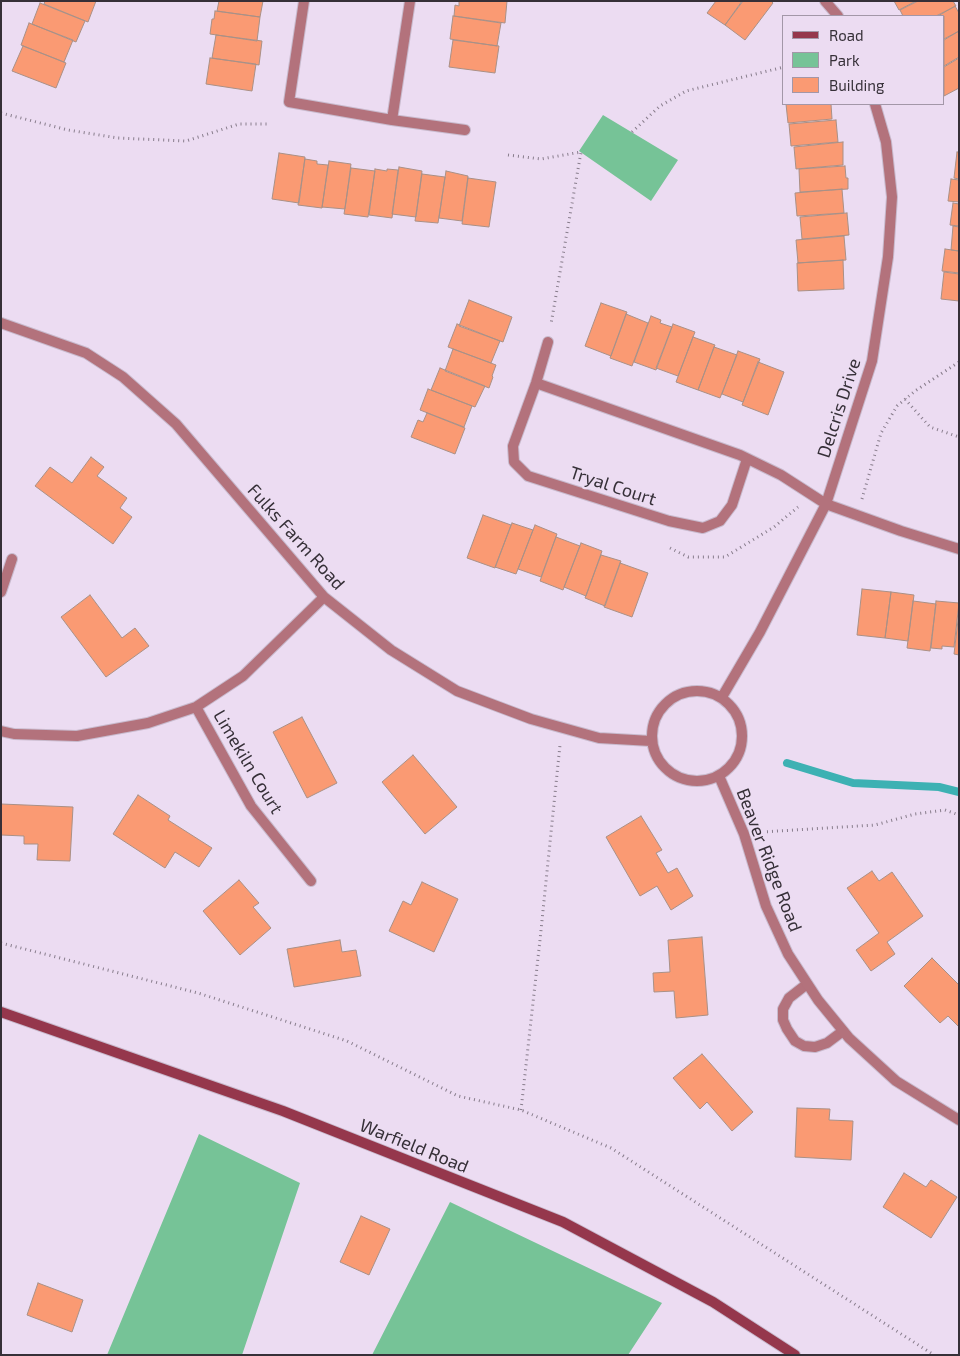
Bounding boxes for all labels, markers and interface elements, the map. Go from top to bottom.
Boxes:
legend [782,15,945,105]
text: Road [829,26,864,44]
text: Park [829,51,860,69]
text: Building [829,76,884,94]
street label: Delcris Drive [813,356,865,460]
street label: Tryal Court [567,462,659,510]
street label: Fulks Farm Road [243,480,349,594]
street label: Limekiln Court [209,706,287,818]
street label: Beaver Ridge Road [732,785,806,935]
street label: Warfield Road [356,1114,472,1178]

